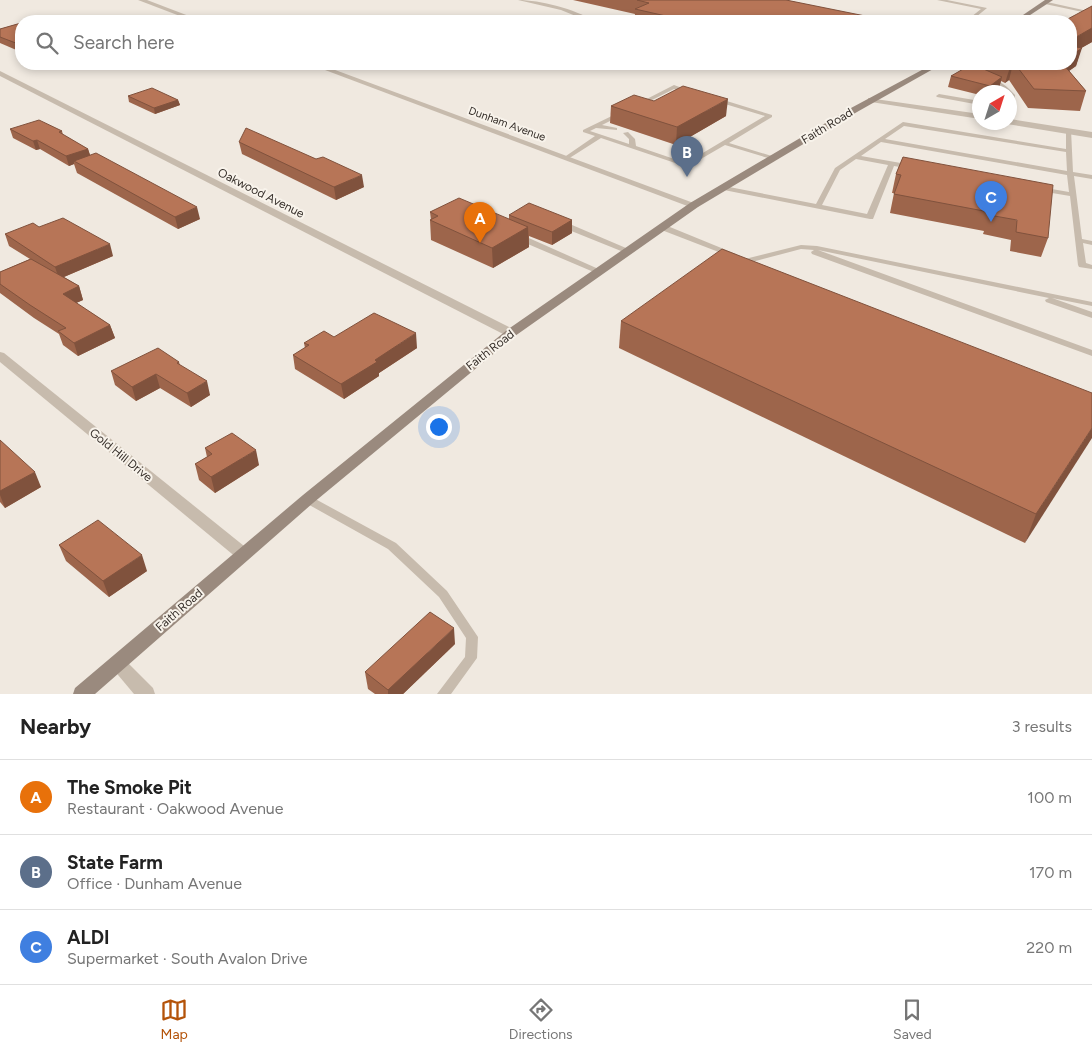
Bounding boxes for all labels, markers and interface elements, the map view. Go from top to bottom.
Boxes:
search box [15,15,1077,70]
icon: search [33,29,61,57]
text: Search here [73,31,175,54]
north arrow [972,85,1017,130]
street label: Dunham Avenue [467,104,547,144]
street label: Faith Road [799,105,855,147]
pin: B [671,136,703,177]
street label: Oakwood Avenue [215,165,307,221]
pin: C [975,181,1007,222]
pin: A [464,202,496,243]
street label: Faith Road [463,327,517,373]
your location [426,414,452,440]
street label: Gold Hill Drive [87,425,155,485]
street label: Faith Road [153,586,205,634]
text: Nearby [20,714,91,739]
text: 3 results [1012,717,1072,736]
text: The Smoke Pit [67,776,192,799]
text: A [30,788,42,807]
text: 100 m [1027,788,1072,807]
text: Restaurant · Oakwood Avenue [67,799,284,818]
text: State Farm [67,851,163,874]
text: B [31,863,41,882]
text: 170 m [1029,863,1072,882]
text: Office · Dunham Avenue [67,874,242,893]
text: ALDI [67,926,110,949]
text: C [30,938,42,957]
text: 220 m [1026,938,1072,957]
text: Supermarket · South Avalon Drive [67,949,307,968]
tab: Map [160,996,188,1043]
tab: Directions [509,996,573,1043]
tab: Saved [893,996,932,1043]

